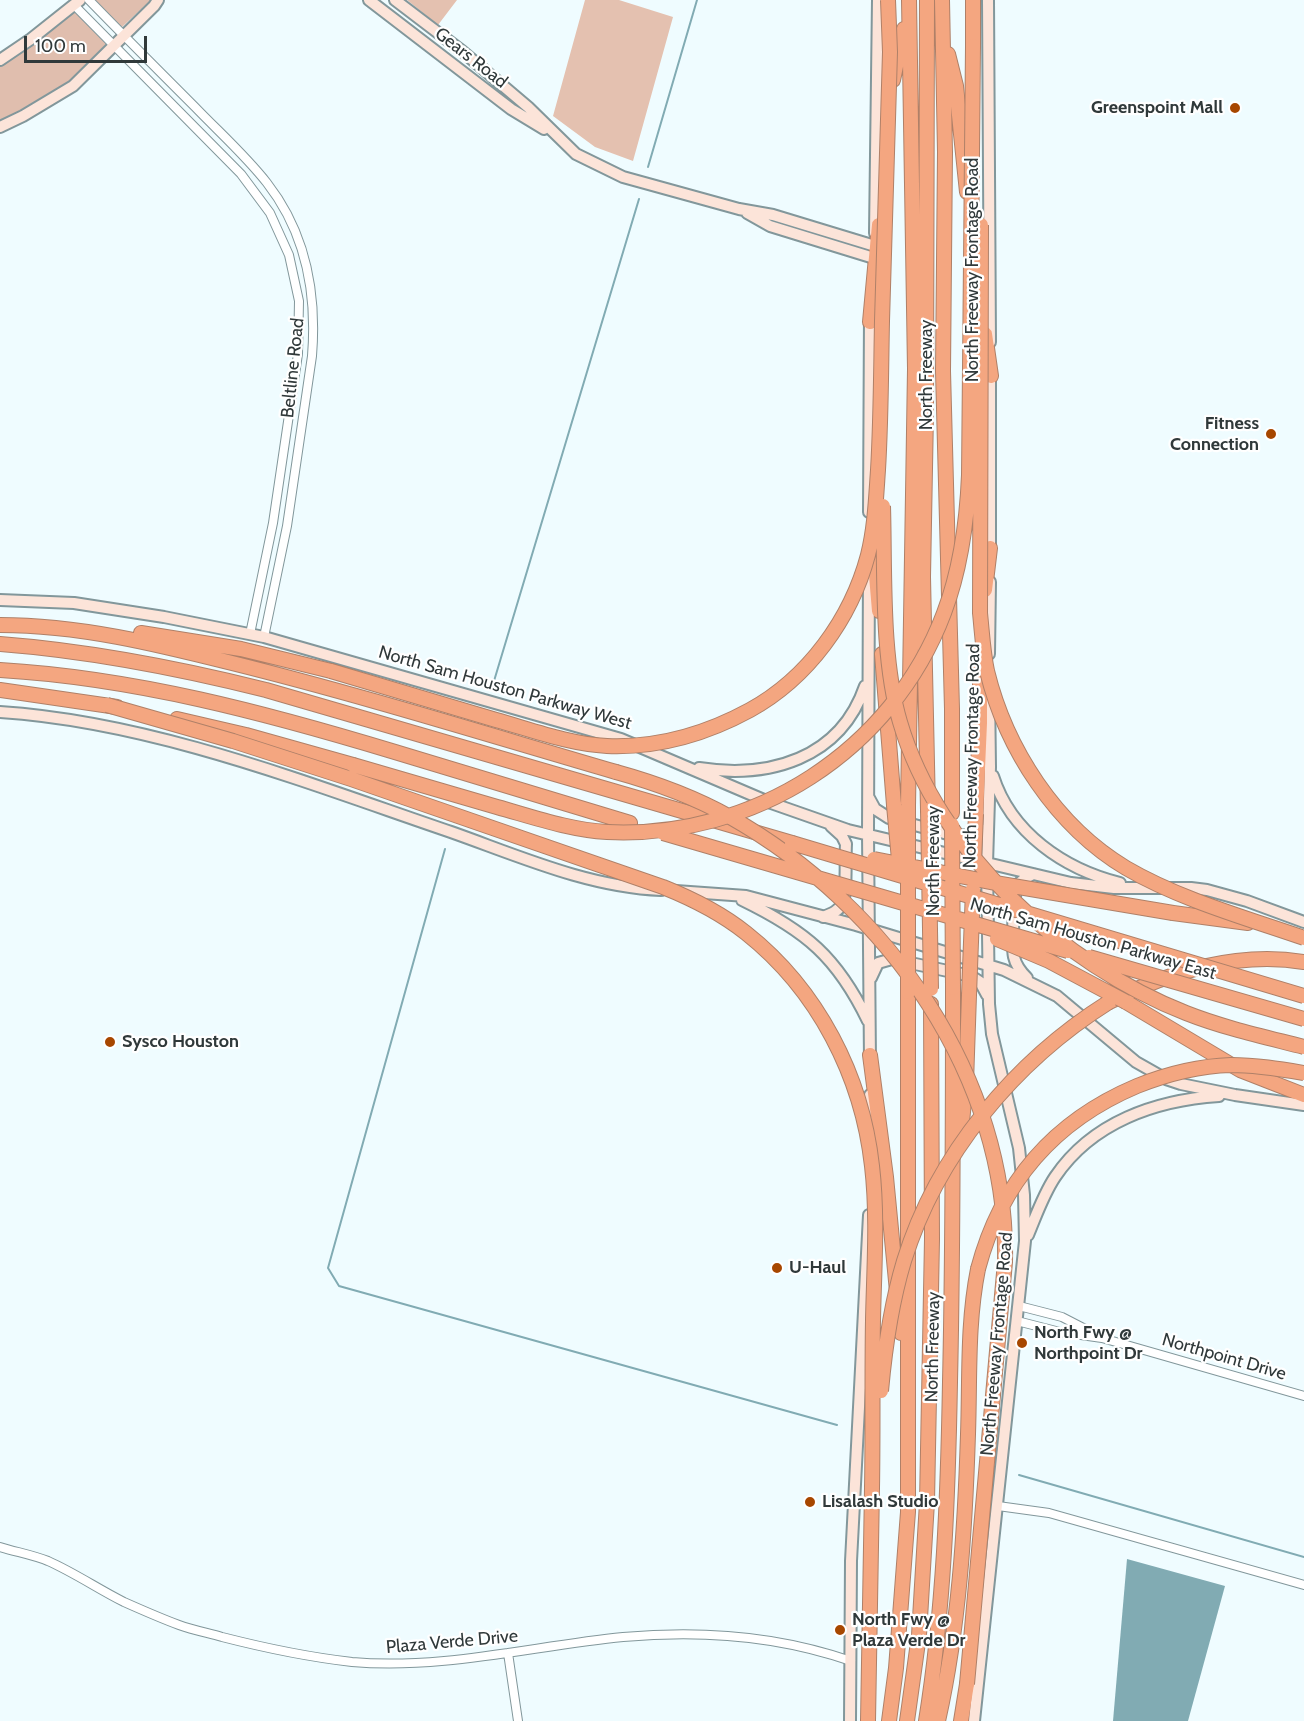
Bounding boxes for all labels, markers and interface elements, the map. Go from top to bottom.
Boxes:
street label: Gears Road [430,23,512,93]
scale bar [27,24,150,62]
text: 100 m [35,35,86,57]
place label: Greenspoint Mall [1091,97,1223,119]
marker: Greenspoint Mall [1228,101,1242,115]
street label: North Freeway Frontage Road [962,158,984,382]
street label: Beltline Road [277,317,309,419]
street label: North Freeway [916,320,938,430]
place label: Fitness Connection [1170,413,1259,456]
marker: Fitness Connection [1264,427,1278,441]
street label: North Sam Houston Parkway West [376,642,634,734]
street label: North Freeway Frontage Road [959,644,985,868]
street label: North Freeway [923,806,945,916]
street label: North Sam Houston Parkway East [967,893,1219,985]
place label: Sysco Houston [122,1031,239,1053]
marker: Sysco Houston [103,1035,117,1049]
street label: North Freeway Frontage Road [976,1231,1018,1457]
place label: U-Haul [789,1257,846,1279]
marker: U-Haul [770,1261,784,1275]
street label: North Freeway [921,1291,945,1403]
place label: North Fwy @ Northpoint Dr [1034,1322,1142,1364]
street label: Northpoint Drive [1160,1329,1288,1385]
marker: North Fwy @ Northpoint Dr [1015,1336,1029,1350]
place label: Lisalash Studio [822,1491,938,1513]
marker: Lisalash Studio [803,1495,817,1509]
place label: North Fwy @ Plaza Verde Dr [852,1609,965,1652]
marker: North Fwy @ Plaza Verde Dr [833,1623,847,1637]
street label: Plaza Verde Drive [385,1625,519,1659]

